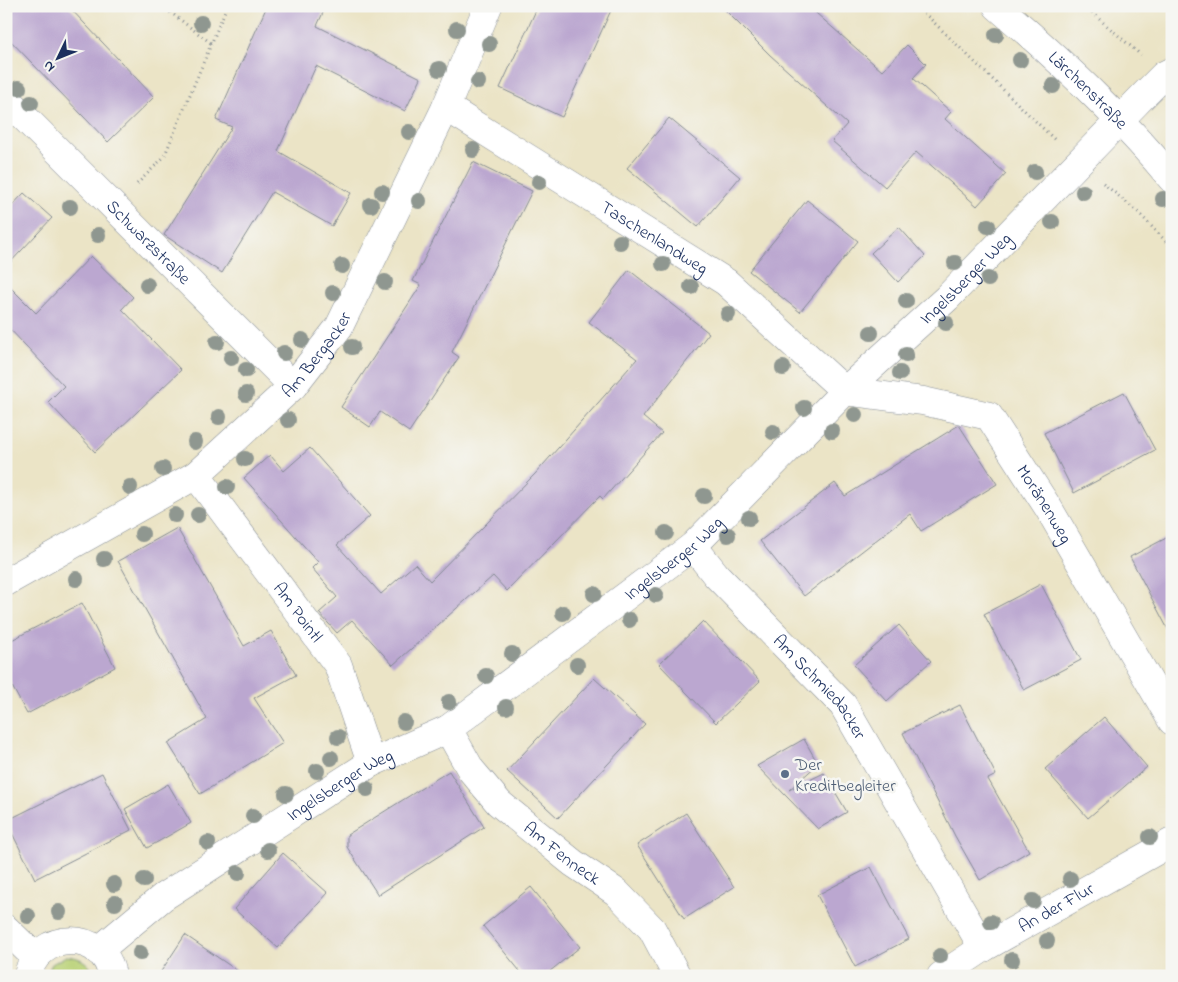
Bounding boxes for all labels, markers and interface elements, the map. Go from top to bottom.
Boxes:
north arrow [32,32,82,82]
street label: Lärchenstraße [1041,46,1134,137]
text: N [39,55,60,76]
street label: Schwarzstraße [99,195,196,292]
street label: Taschenlandweg [595,196,712,283]
street label: Ingelsberger Weg [915,228,1019,332]
street label: Am Bergacker [277,308,360,405]
street label: Moränenweg [1009,460,1078,550]
street label: Ingelsberger Weg [620,511,731,608]
street label: Am Pointl [266,578,328,649]
street label: Am Schmiedacker [766,629,871,745]
street label: Ingelsberger Weg [282,744,398,829]
place label: Der Kreditbegleiter [794,753,896,801]
marker: Der Kreditbegleiter [779,768,791,780]
street label: Am Fenneck [517,817,605,893]
street label: An der Flur [1014,877,1100,941]

